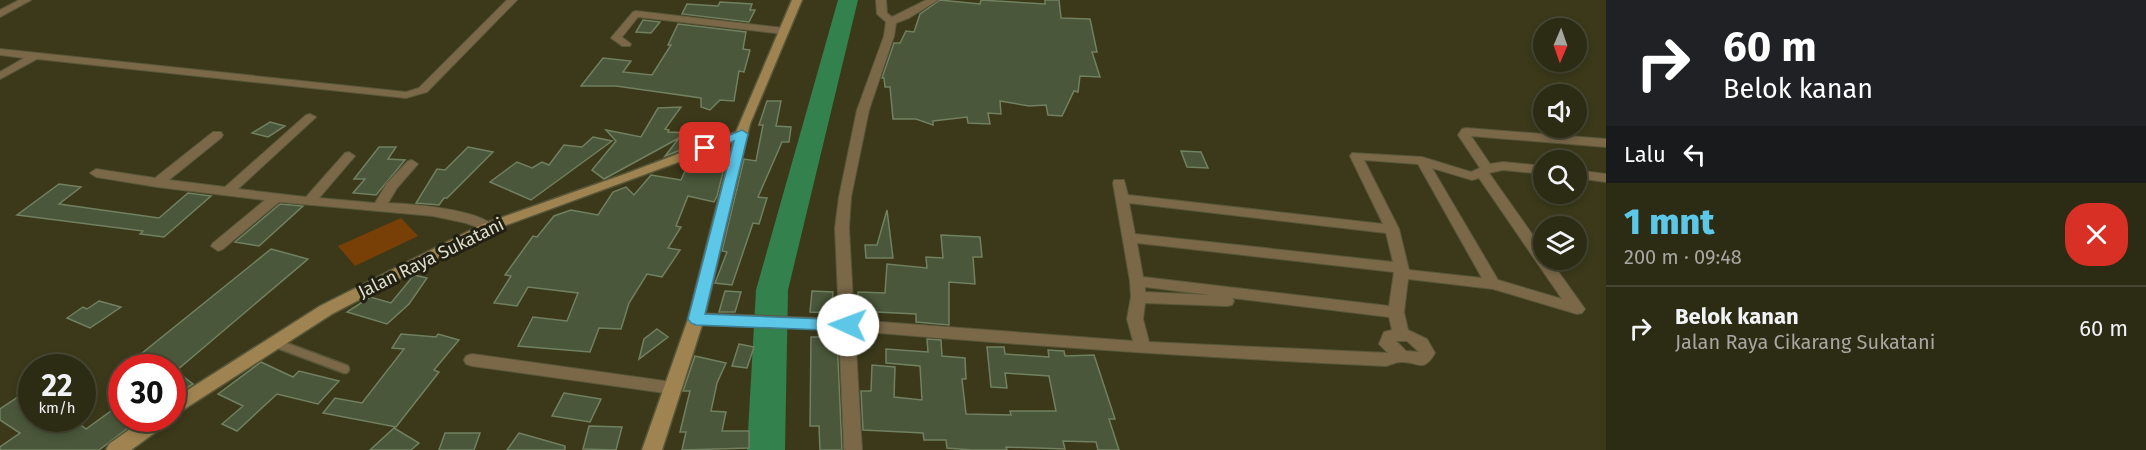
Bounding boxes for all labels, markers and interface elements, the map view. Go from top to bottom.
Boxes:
north arrow [1533,18,1587,72]
map controls [1533,18,1587,270]
text: 60 m [1723,22,1817,72]
icon: right [1624,24,1702,102]
text: Belok kanan [1723,73,1873,105]
button: sound [1533,84,1587,138]
pin [679,122,730,173]
icon: arrive [688,131,721,164]
icon: left [1678,138,1711,171]
text: Lalu [1624,141,1666,168]
button: search [1533,150,1587,204]
text: 1 mnt [1624,200,1714,244]
button: close [2065,203,2128,266]
street label: Jalan Raya Sukatani [354,213,508,303]
button: layers [1533,216,1587,270]
text: 200 m · 09:48 [1624,245,1742,269]
position arrow [816,293,880,357]
text: Belok kanan [1675,303,1799,330]
icon: right [1624,312,1657,345]
text: 60 m [2079,315,2128,342]
text: Jalan Raya Cikarang Sukatani [1675,330,1935,354]
speed limit sign: 30 [108,354,186,432]
text: 22 [41,368,73,404]
text: km/h [38,399,76,417]

